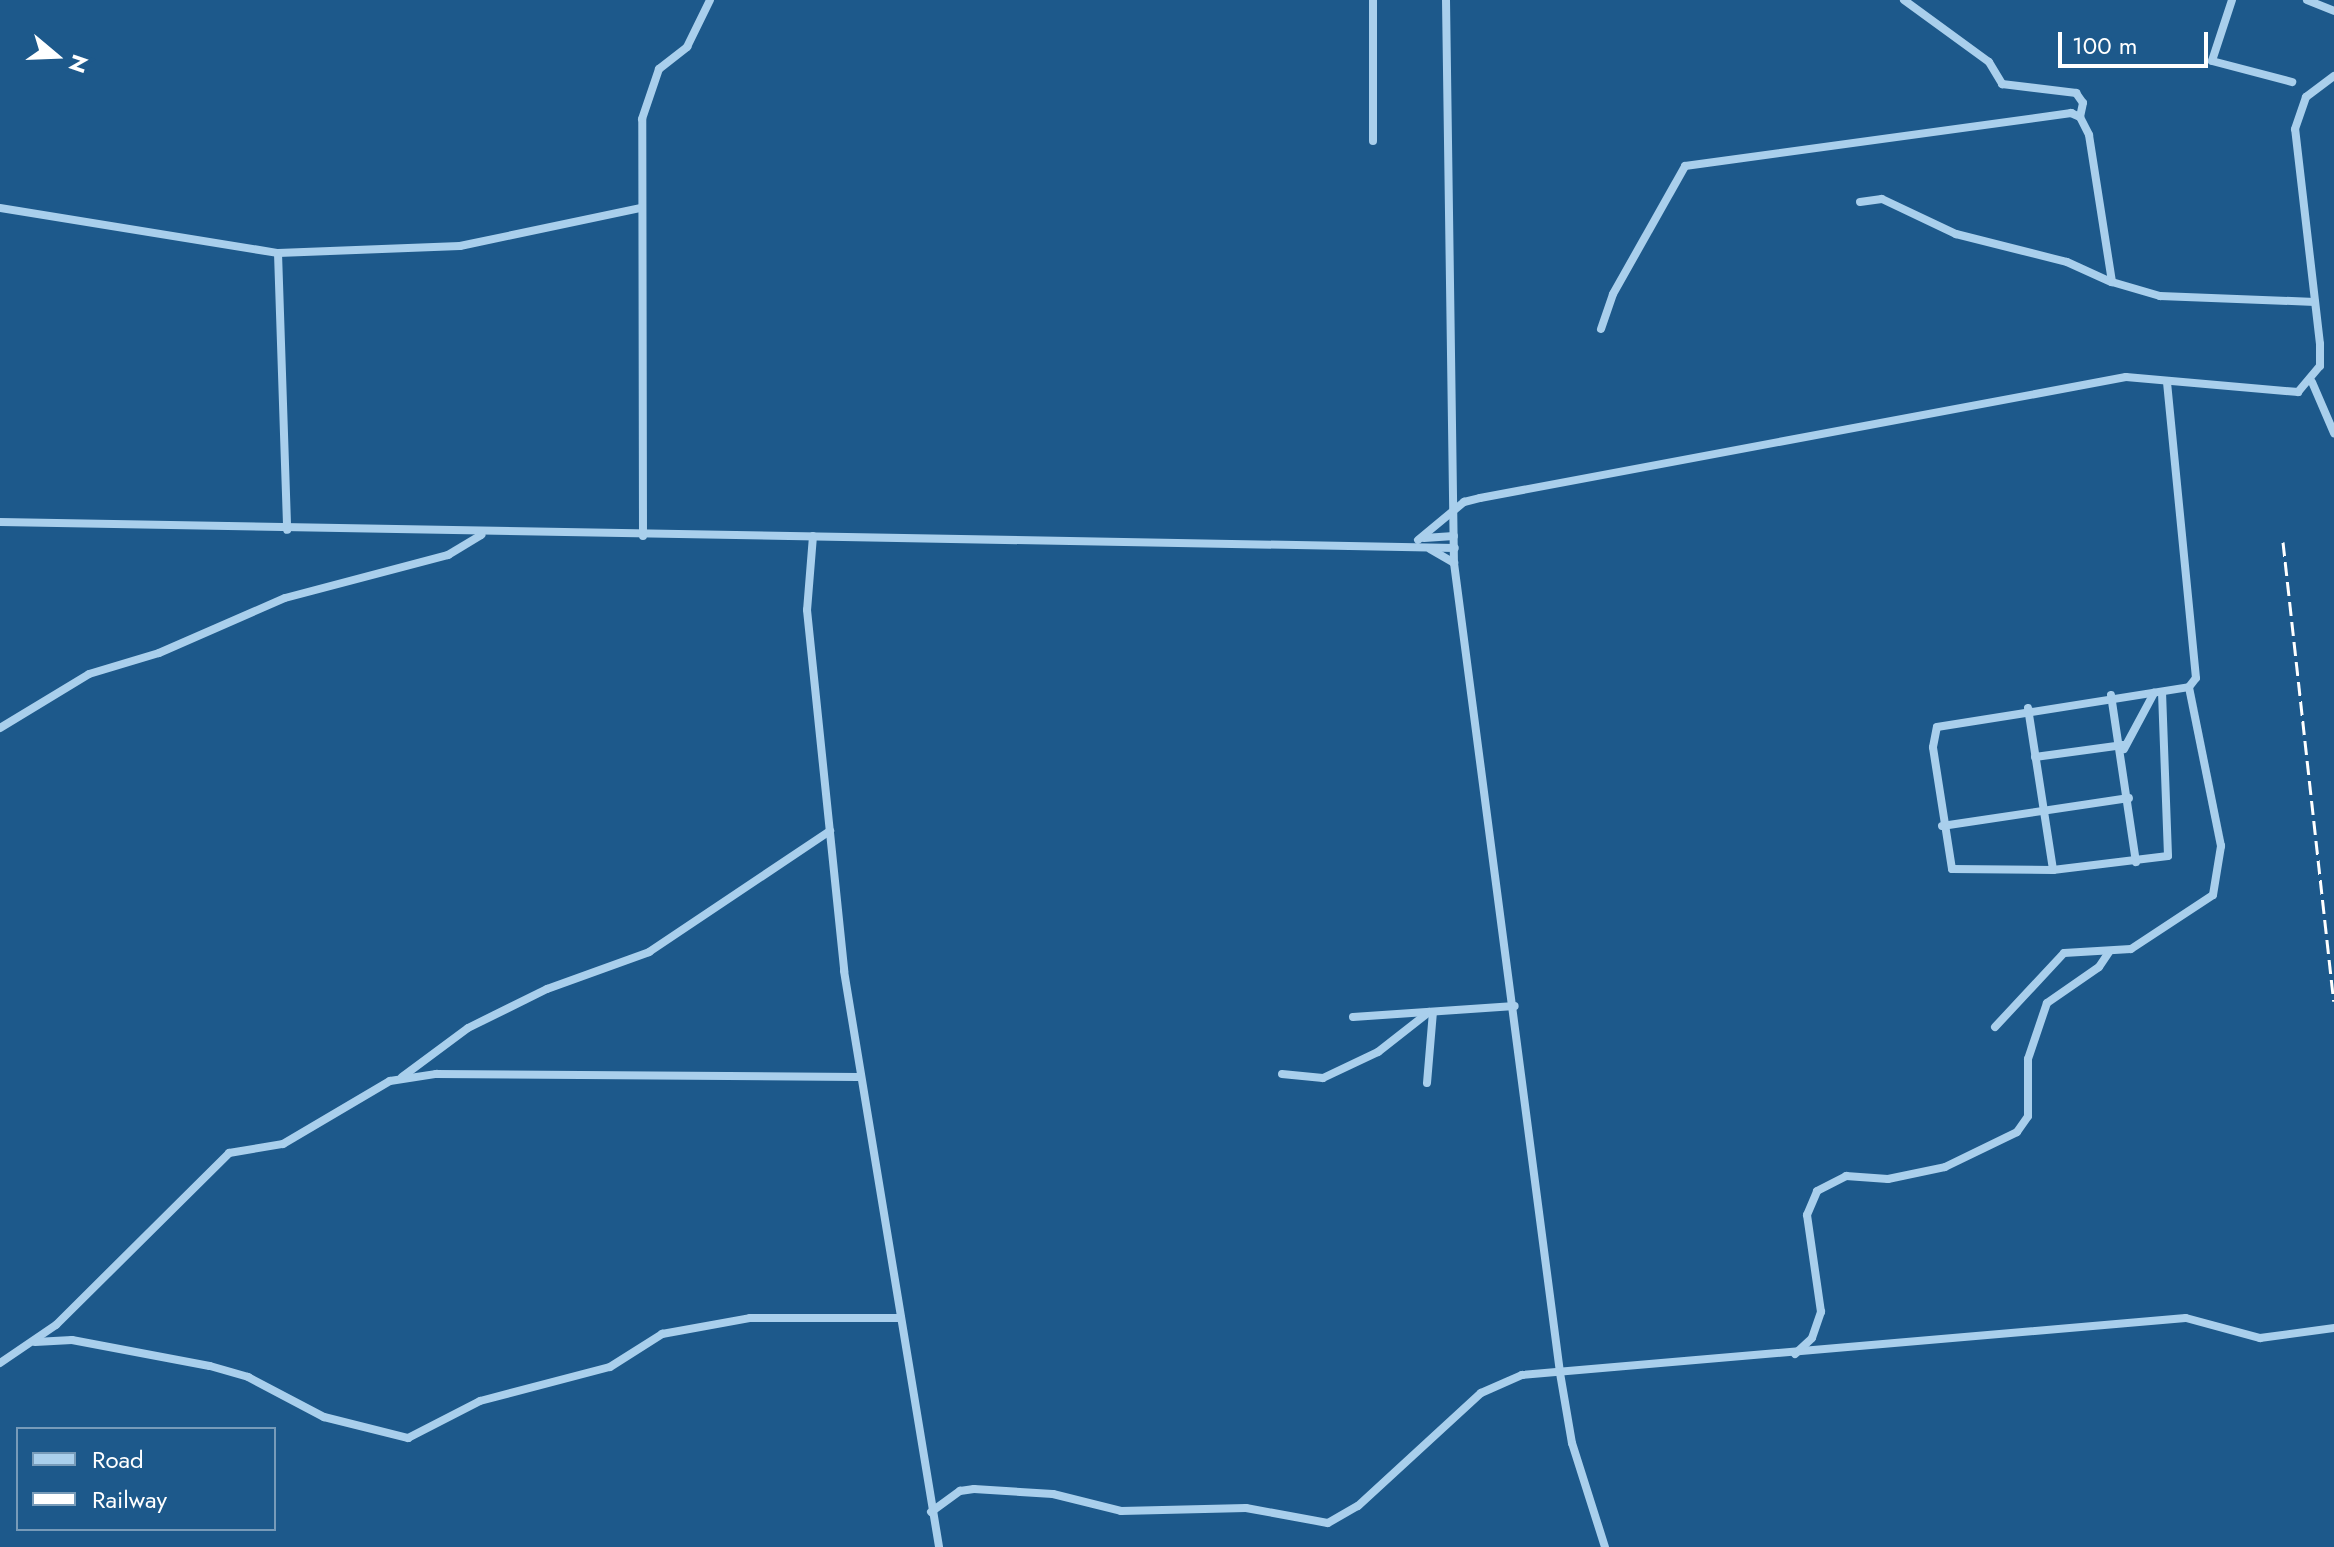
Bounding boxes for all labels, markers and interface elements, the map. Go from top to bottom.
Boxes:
north arrow [16,16,96,96]
scale bar [2062,16,2212,66]
text: 100 m [2072,28,2138,63]
text: N [61,50,97,77]
legend [16,1427,276,1531]
text: Road [92,1442,144,1477]
text: Railway [92,1482,167,1517]

